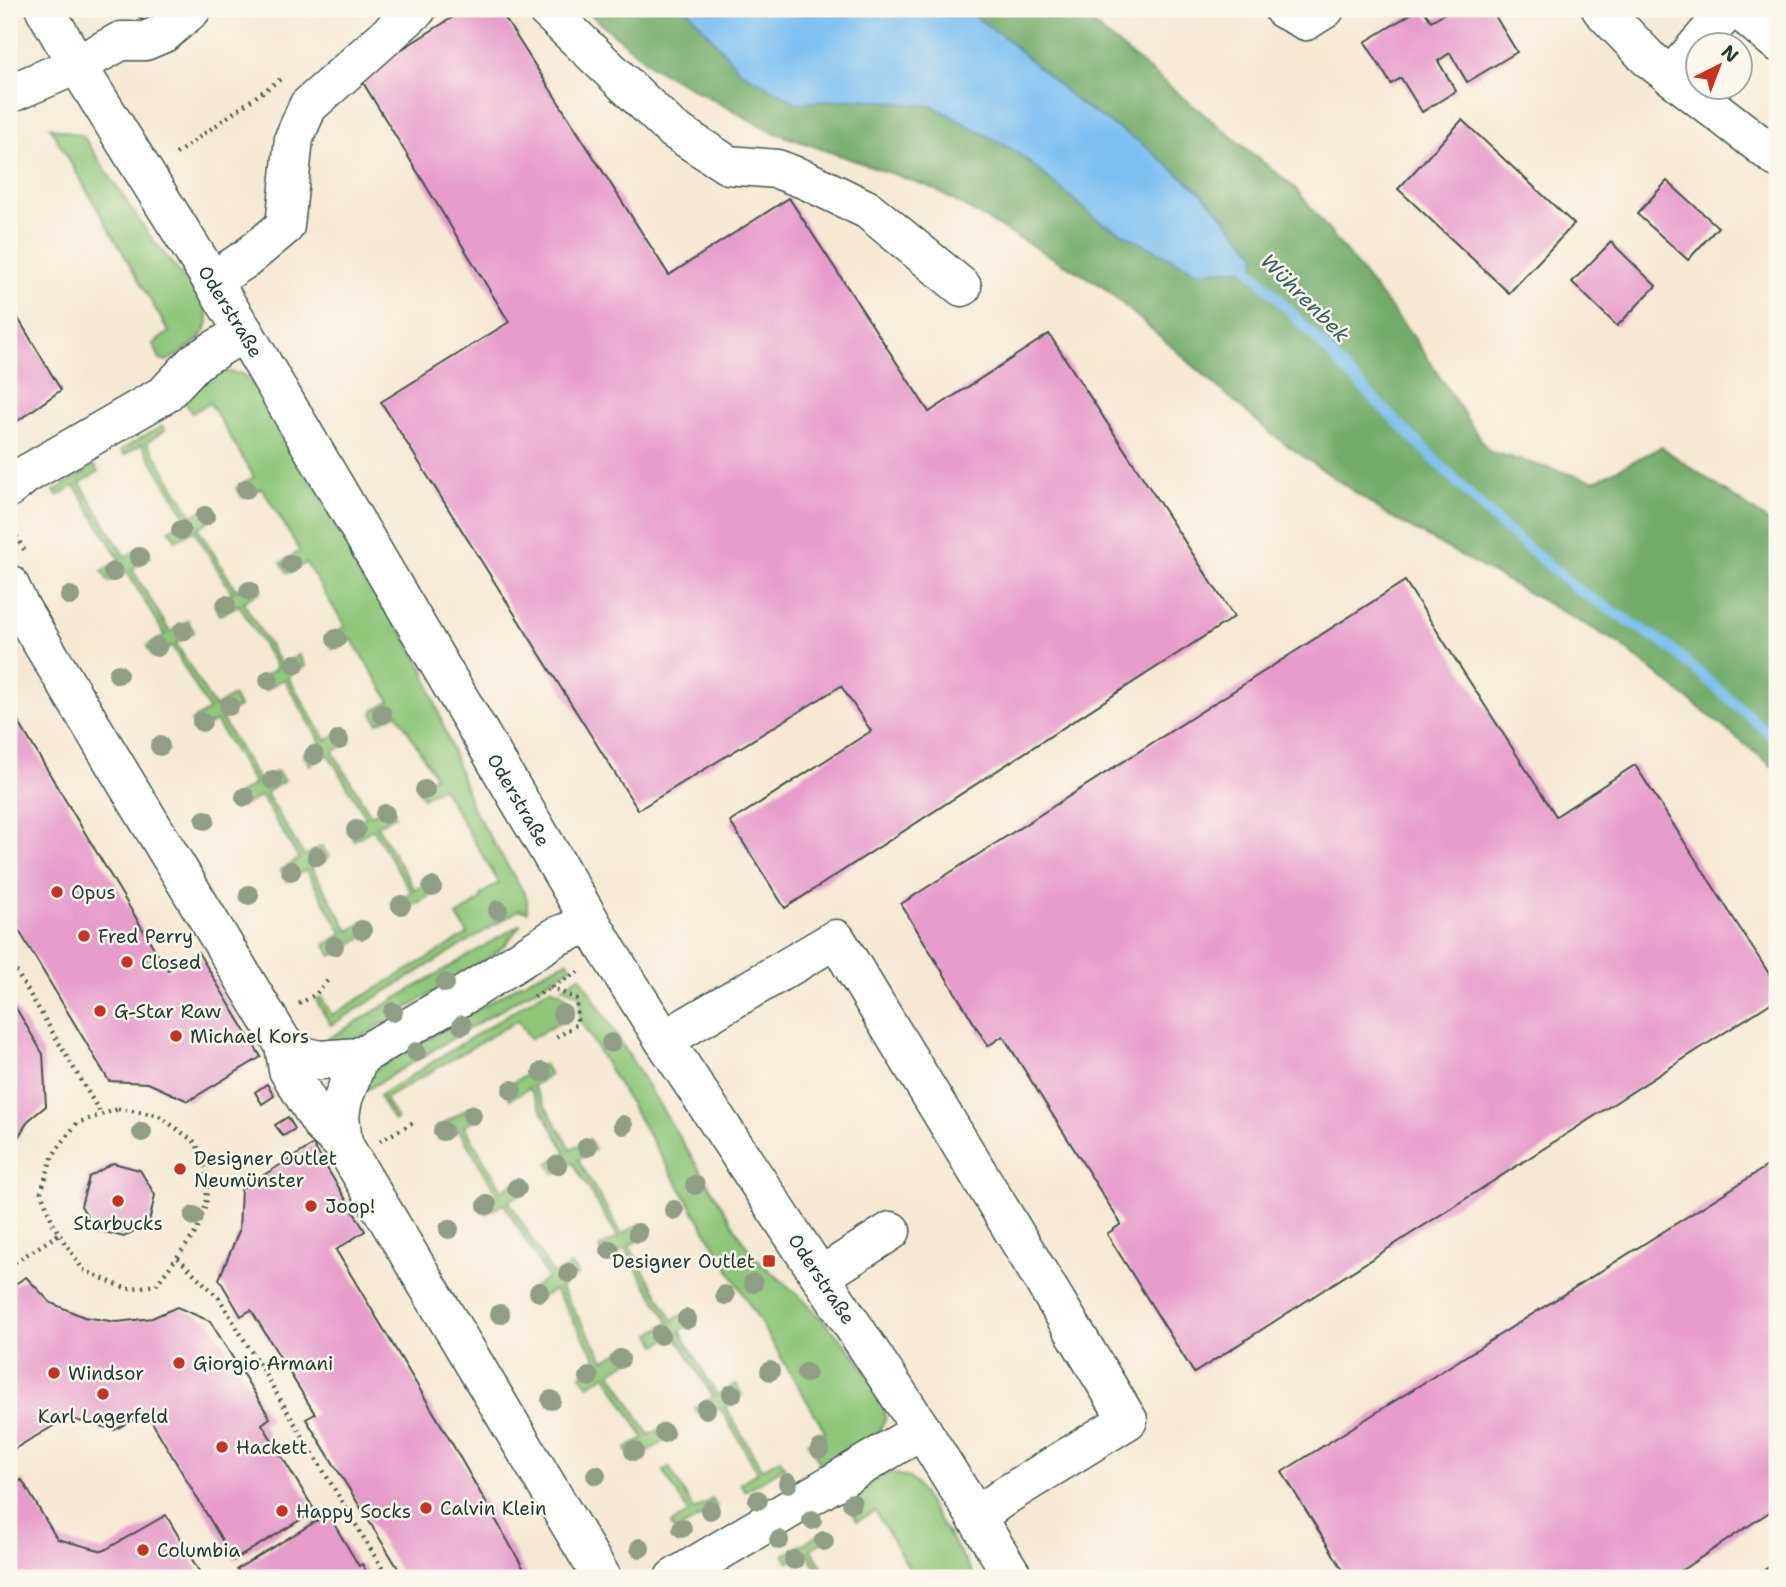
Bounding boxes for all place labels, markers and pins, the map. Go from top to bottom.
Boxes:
place label: Opus [71,880,116,905]
marker: Opus [49,884,65,900]
place label: Fred Perry [98,924,193,949]
marker: Fred Perry [76,928,92,944]
place label: Closed [141,950,201,975]
marker: Closed [119,954,135,970]
place label: G-Star Raw [114,999,221,1024]
marker: G-Star Raw [92,1003,108,1019]
place label: Michael Kors [190,1024,309,1049]
marker: Michael Kors [168,1028,184,1044]
place label: Designer Outlet Neumünster [194,1146,337,1193]
marker: Designer Outlet Neumünster [172,1161,188,1177]
marker: Starbucks [110,1193,126,1209]
place label: Joop! [325,1194,375,1219]
marker: Joop! [303,1198,319,1214]
place label: Starbucks [73,1211,163,1236]
place label: Designer Outlet [612,1249,755,1274]
marker: Designer Outlet [761,1253,777,1269]
place label: Giorgio Armani [193,1351,333,1376]
marker: Giorgio Armani [171,1355,187,1371]
place label: Windsor [68,1361,144,1386]
marker: Windsor [46,1365,62,1381]
marker: Karl Lagerfeld [95,1386,111,1402]
place label: Karl Lagerfeld [38,1404,168,1429]
place label: Hackett [236,1435,308,1460]
marker: Hackett [214,1439,230,1455]
place label: Calvin Klein [440,1496,547,1521]
place label: Happy Socks [296,1499,411,1524]
marker: Calvin Klein [418,1500,434,1516]
marker: Happy Socks [274,1503,290,1519]
place label: Columbia [157,1538,240,1563]
marker: Columbia [135,1542,151,1558]

